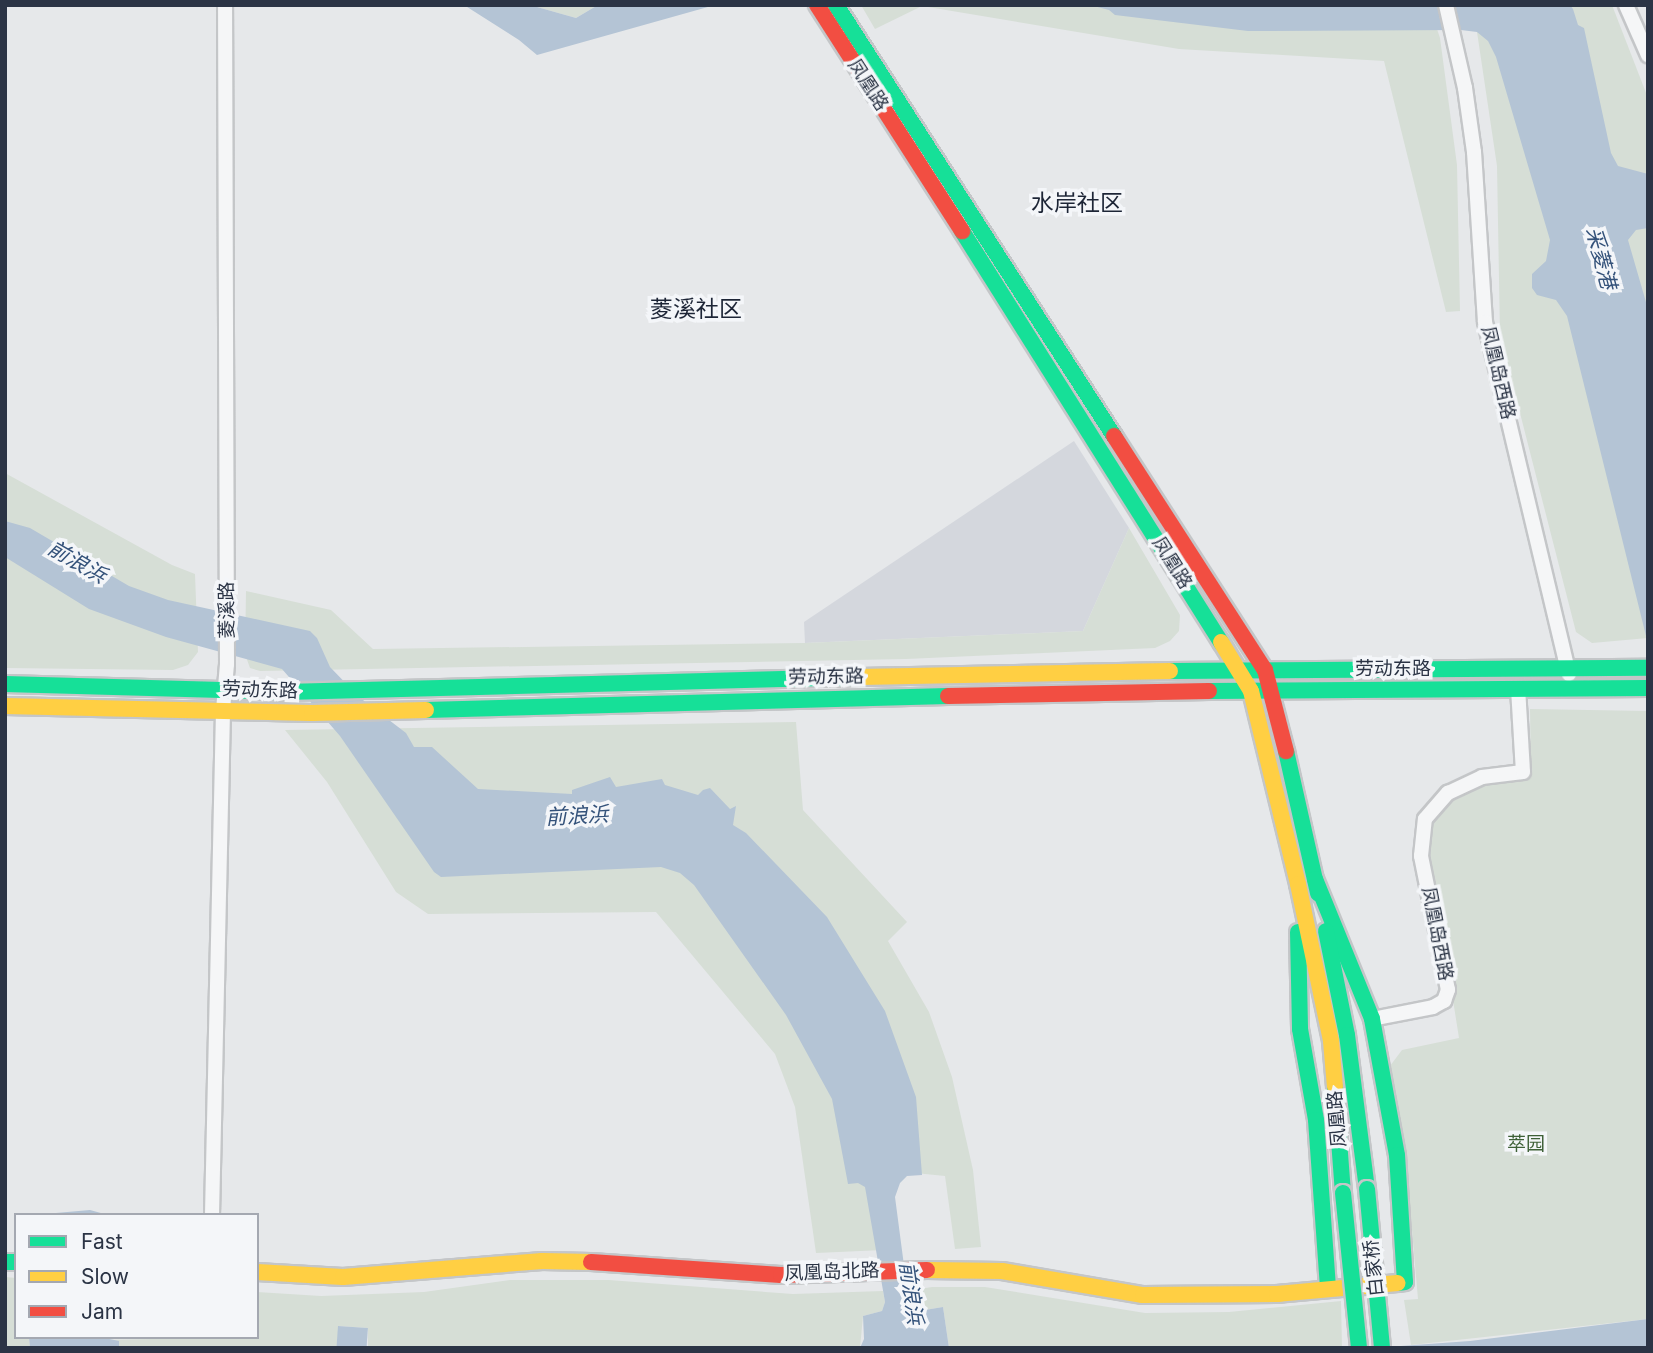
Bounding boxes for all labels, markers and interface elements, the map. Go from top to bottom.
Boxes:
street label: 凤凰路 [843,55,893,115]
district label: 水岸社区 [1031,189,1123,217]
water label: 采菱港 [1581,224,1621,292]
district label: 菱溪社区 [650,295,742,323]
street label: 凤凰岛西路 [1476,324,1520,422]
street label: 凤凰路 [1147,533,1197,593]
water label: 前浪浜 [43,535,111,589]
street label: 菱溪路 [215,581,239,639]
street label: 劳动东路 [1355,658,1431,680]
street label: 劳动东路 [788,665,864,689]
street label: 劳动东路 [222,677,298,703]
water label: 前浪浜 [545,802,609,830]
street label: 凤凰岛西路 [1417,885,1457,983]
street label: 凤凰路 [1323,1090,1351,1148]
park label: 萃园 [1507,1133,1545,1155]
legend [14,1213,259,1339]
text: Fast [81,1229,123,1254]
street label: 白家桥 [1360,1238,1388,1298]
street label: 凤凰岛北路 [784,1259,880,1285]
water label: 前浪浜 [894,1260,928,1326]
text: Slow [81,1264,129,1289]
text: Jam [81,1299,123,1324]

